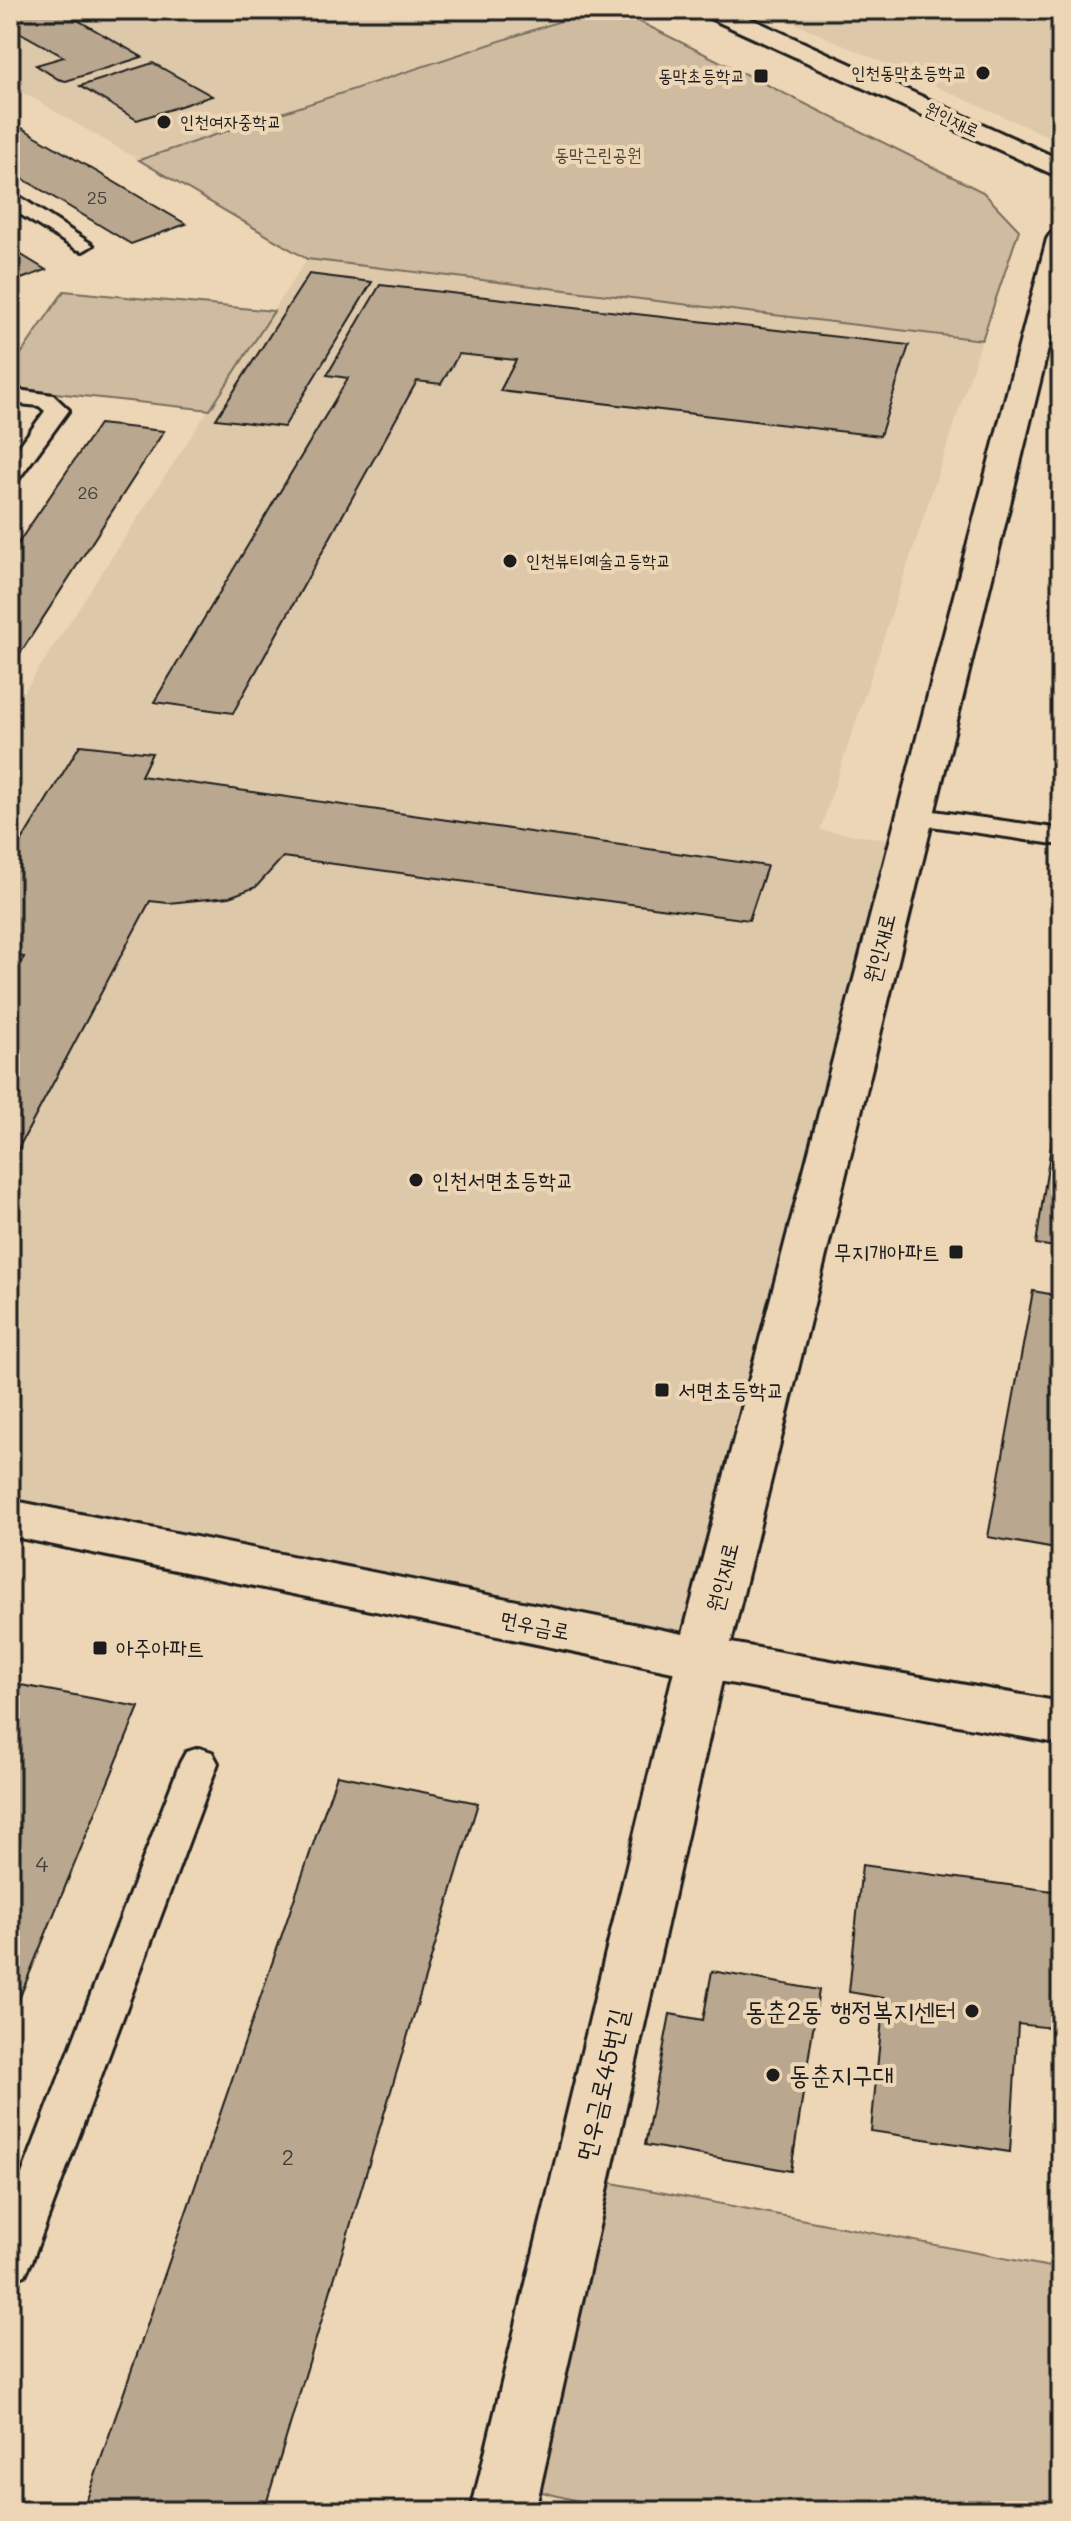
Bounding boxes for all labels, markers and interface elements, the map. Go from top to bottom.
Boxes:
place label: 인천동막초등학교 [851,60,967,84]
place label: 동막초등학교 [658,63,745,87]
marker: 인천동막초등학교 [974,64,992,82]
marker: 동막초등학교 [752,67,770,85]
street label: 원인재로 [921,96,984,142]
place label: 인천여자중학교 [180,109,281,133]
marker: 인천여자중학교 [155,113,173,131]
park label: 동막근린공원 [555,142,641,166]
house number: 25 [87,185,107,209]
house number: 26 [78,480,98,504]
place label: 인천뷰티예술고등학교 [526,548,671,572]
marker: 인천뷰티예술고등학교 [501,552,519,570]
street label: 원인재로 [856,910,901,986]
place label: 인천서면초등학교 [432,1165,574,1194]
marker: 인천서면초등학교 [407,1171,425,1189]
place label: 무지개아파트 [834,1237,940,1266]
marker: 무지개아파트 [947,1243,965,1261]
place label: 서면초등학교 [678,1375,784,1404]
marker: 서면초등학교 [653,1381,671,1399]
street label: 원인재로 [699,1539,744,1615]
street label: 먼우금로 [498,1604,573,1645]
place label: 아주아파트 [116,1633,205,1662]
marker: 아주아파트 [91,1639,109,1657]
house number: 4 [36,1849,49,1878]
place label: 동춘2동 행정복지센터 [745,1993,956,2027]
marker: 동춘2동 행정복지센터 [963,2002,981,2020]
street label: 먼우금로45번길 [567,2005,635,2165]
place label: 동춘지구대 [789,2057,894,2091]
marker: 동춘지구대 [764,2066,782,2084]
house number: 2 [282,2142,294,2171]

